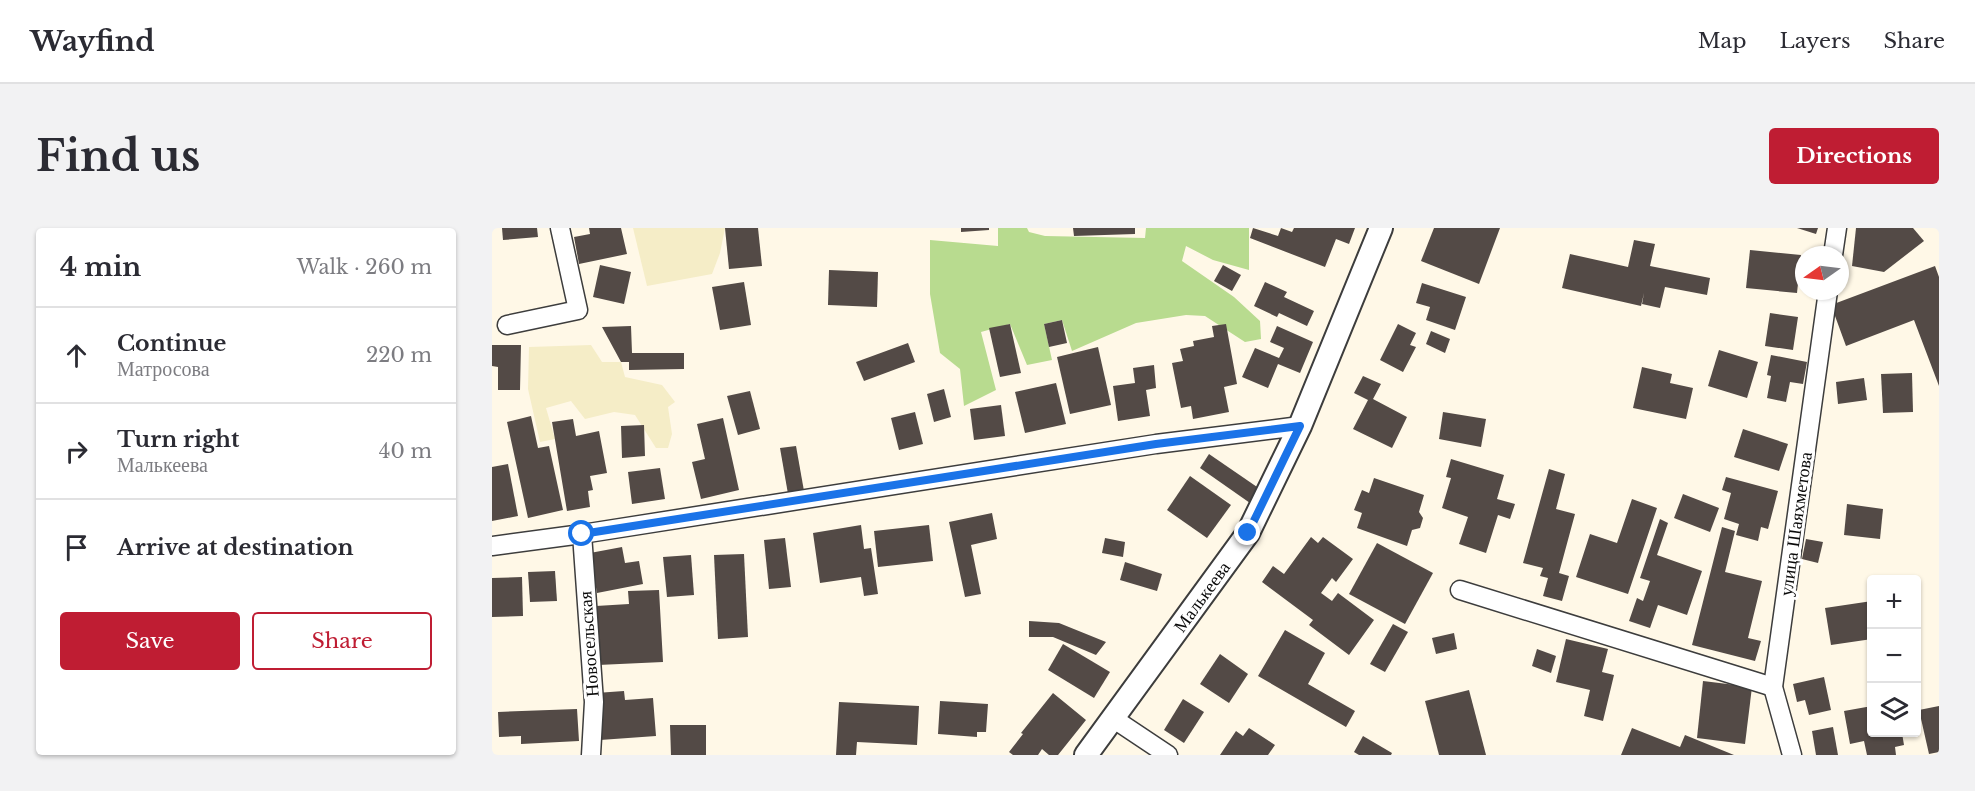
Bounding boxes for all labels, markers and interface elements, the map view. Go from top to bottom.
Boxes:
text: Wayfind [30,24,155,59]
text: Map [1698,28,1747,54]
text: Layers [1780,28,1851,54]
text: Share [1884,28,1945,54]
button: Directions [1769,128,1939,184]
text: Find us [36,130,200,182]
north arrow [1795,246,1849,300]
text: 4 min [60,251,141,283]
text: Walk · 260 m [297,255,432,279]
text: Continue [117,330,226,357]
icon: ahead [60,339,93,372]
text: 220 m [366,343,432,367]
text: Матросова [117,357,210,381]
text: Turn right [117,426,239,453]
icon: right [60,435,93,468]
text: 40 m [379,439,432,463]
street label: улица Шаяхметова [1775,451,1817,597]
text: Малькеева [117,453,208,477]
route end [1234,519,1260,545]
route start [568,520,594,546]
icon: arrive [60,531,93,564]
text: Arrive at destination [117,534,354,561]
street label: Малькеева [1169,557,1235,637]
map controls [1867,575,1921,737]
button: + [1867,575,1921,629]
street label: Новосельская [574,590,604,698]
button: Save [60,612,240,670]
button: Share [252,612,432,670]
button: − [1867,629,1921,683]
button: layers [1867,683,1921,737]

